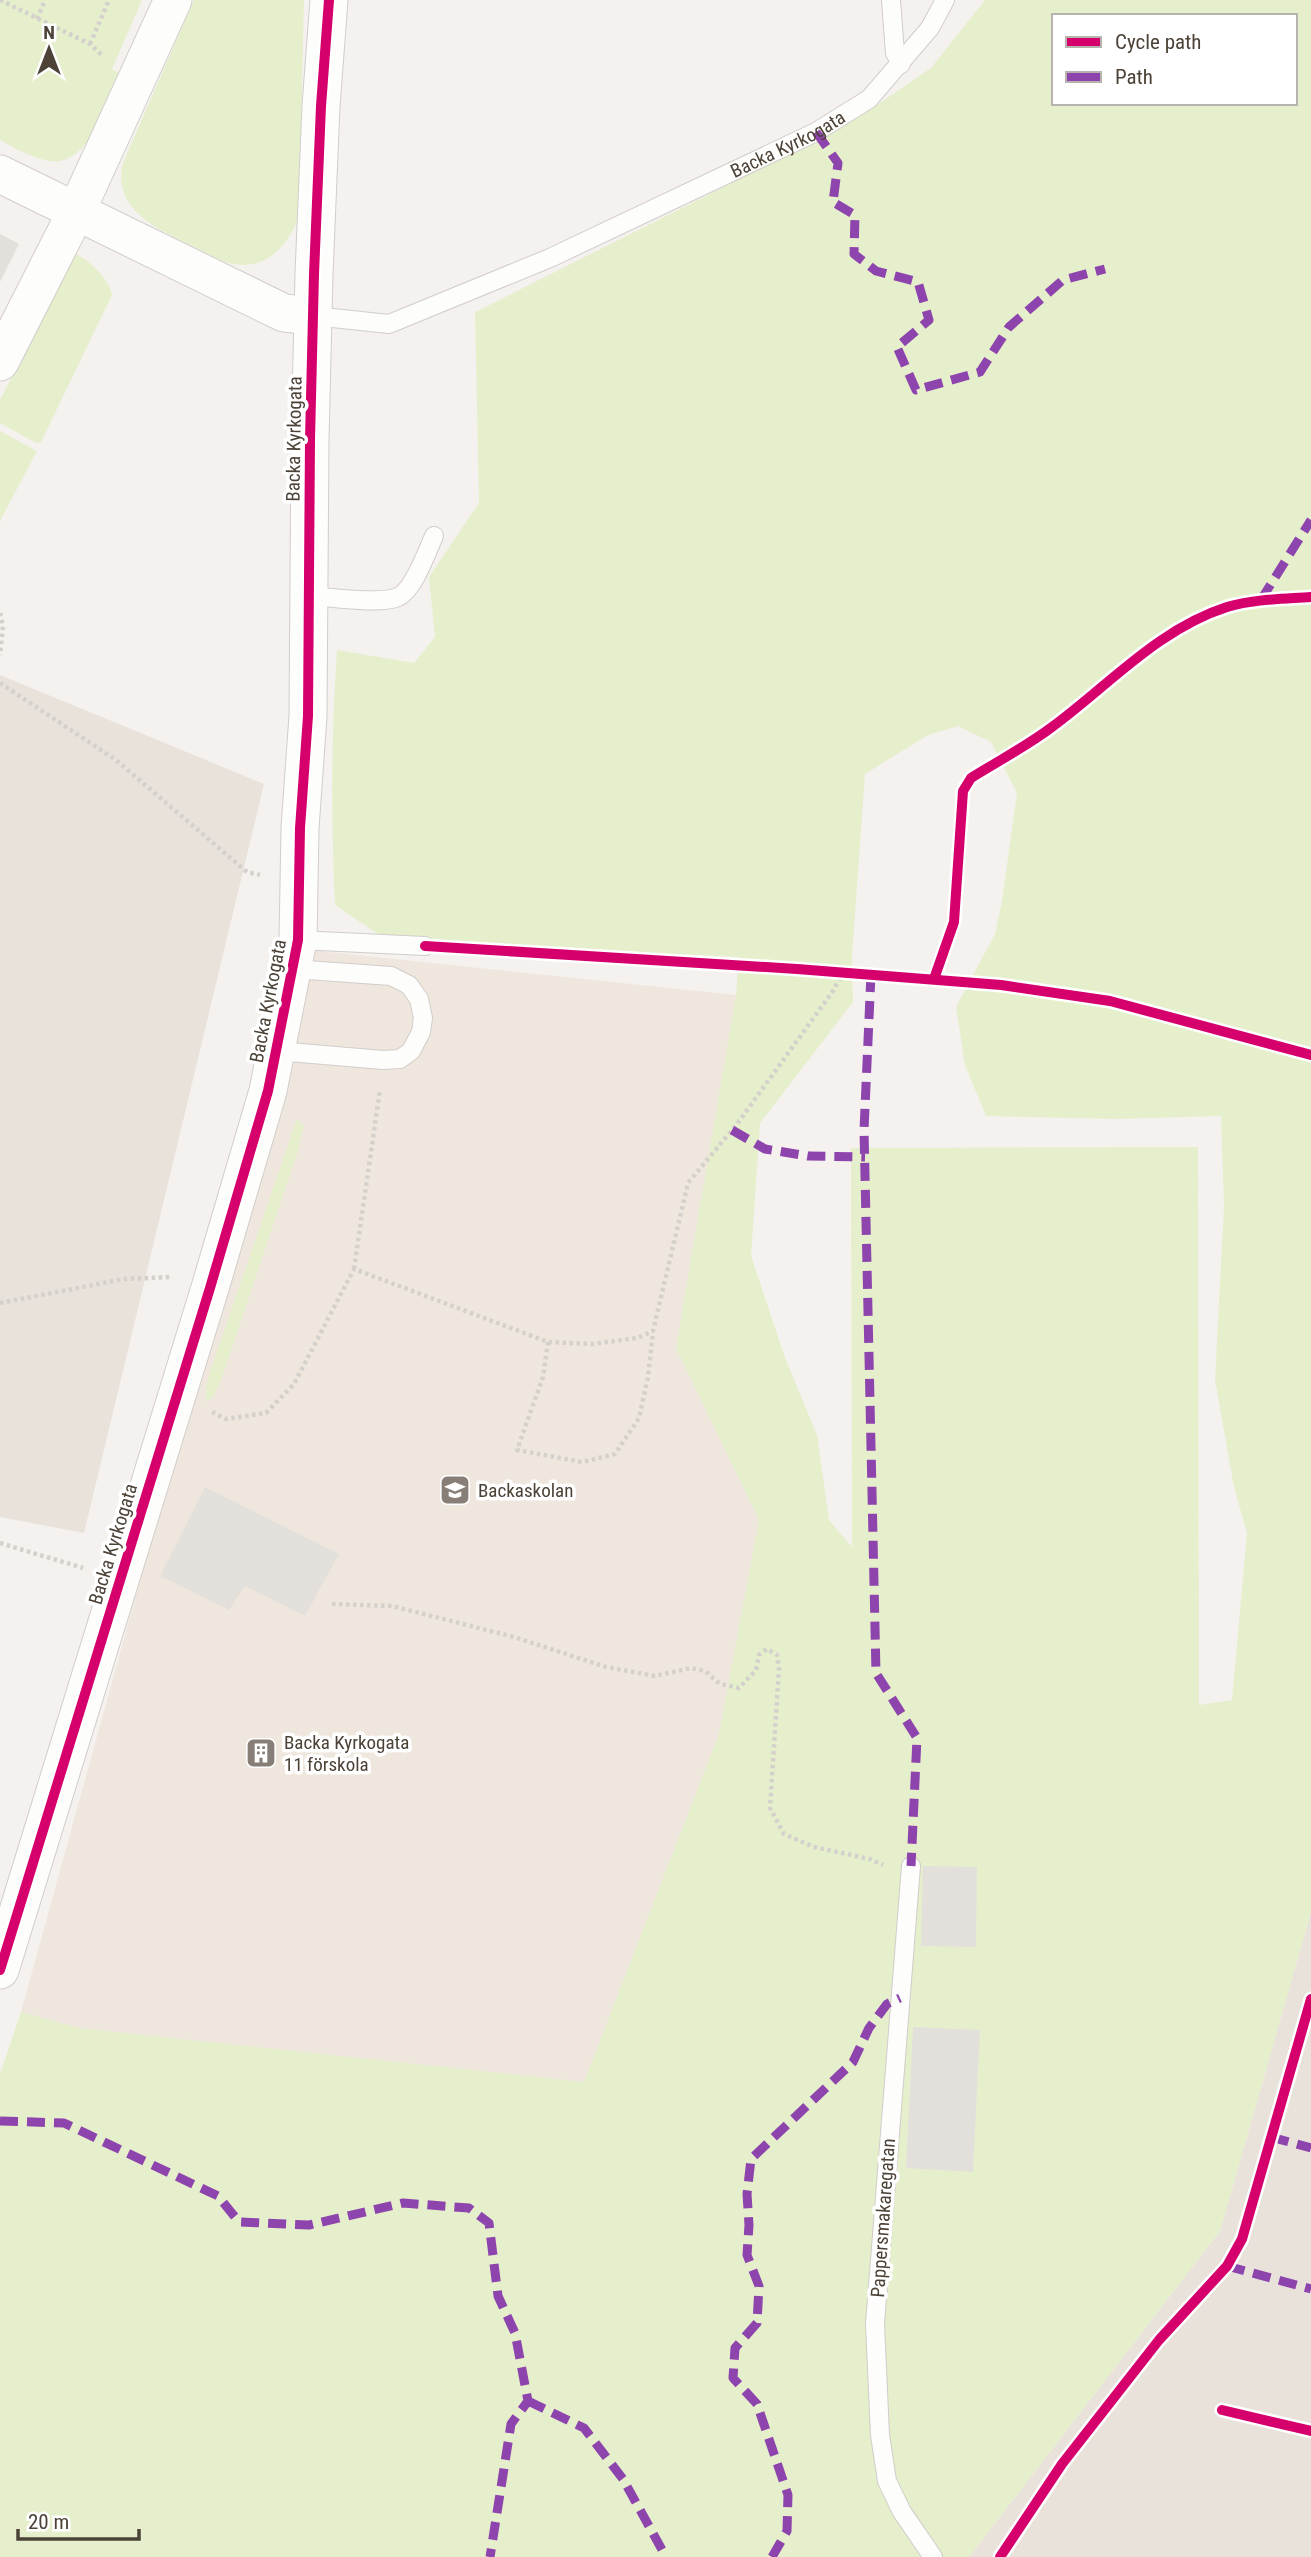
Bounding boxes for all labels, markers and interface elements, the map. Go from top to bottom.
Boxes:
north arrow [14,14,84,84]
legend [1052,14,1297,105]
text: N [43,21,55,44]
text: Cycle path [1115,30,1201,54]
text: Path [1115,65,1153,89]
street label: Backa Kyrkogata [727,105,849,182]
street label: Backa Kyrkogata [281,376,307,502]
street label: Backa Kyrkogata [245,937,291,1065]
school or university icon: Backaskolan [438,1473,472,1507]
place label: Backaskolan [478,1479,573,1502]
street label: Backa Kyrkogata [84,1481,142,1607]
place label: Backa Kyrkogata 11 förskola [284,1731,409,1776]
building icon: Backa Kyrkogata 11 förskola [244,1736,278,1770]
street label: Pappersmakaregatan [866,2138,900,2298]
scale bar [18,2498,138,2542]
text: 20 m [28,2510,69,2534]

